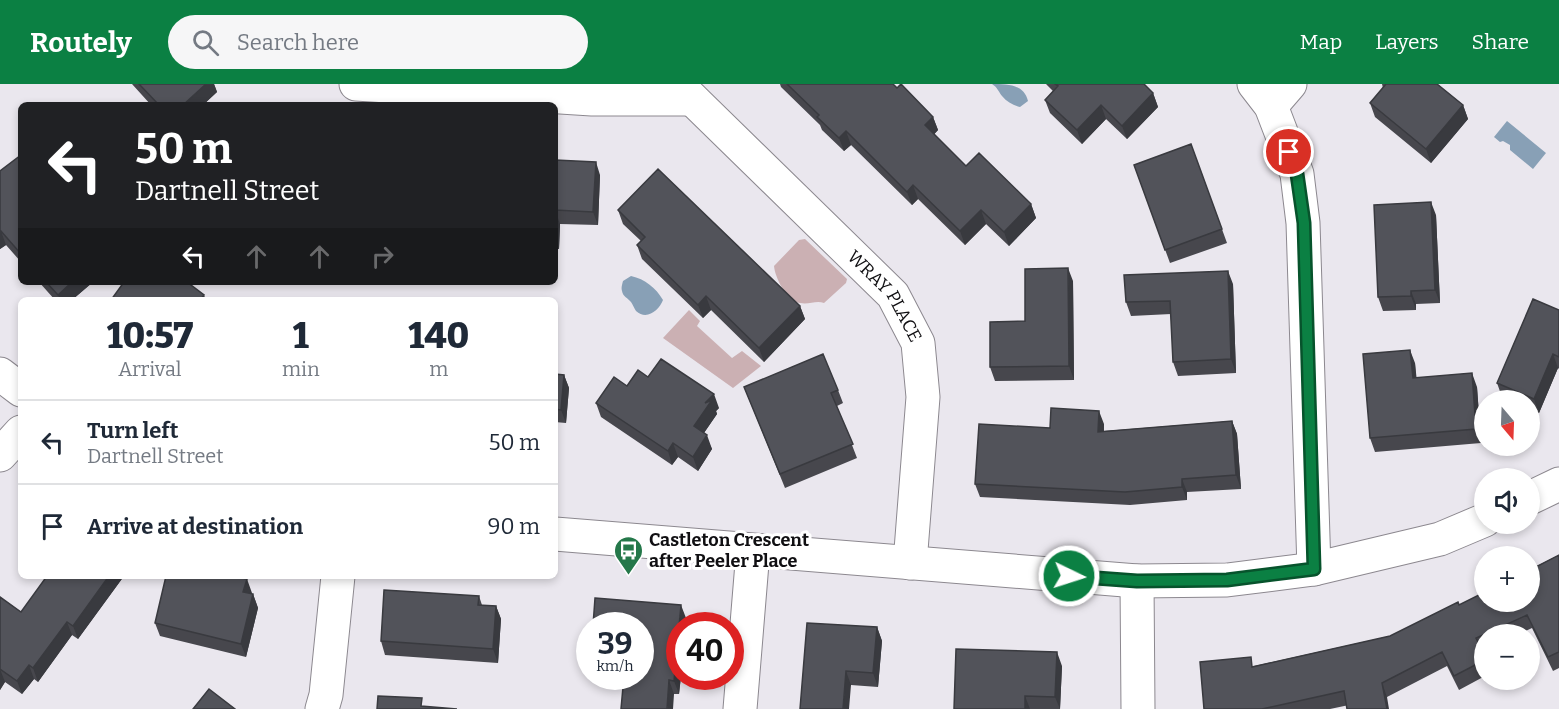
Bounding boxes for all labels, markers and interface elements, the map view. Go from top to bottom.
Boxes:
search box [168,15,588,69]
text: Routely [30,26,132,59]
icon: search [189,26,222,59]
text: Search here [237,29,359,56]
text: Map [1300,29,1342,55]
text: Layers [1375,29,1439,55]
text: Share [1472,29,1529,55]
text: 50 m [135,124,232,174]
icon: left [36,126,114,204]
pin [1263,126,1314,177]
icon: arrive [1272,135,1305,168]
text: Dartnell Street [135,175,319,207]
icon: left [177,240,210,273]
icon: ahead [240,240,273,273]
icon: ahead [303,240,336,273]
icon: right [366,240,399,273]
street label: WRAY PLACE [843,246,927,346]
text: 10:57 [107,314,193,358]
text: 1 [293,314,309,358]
text: 140 [408,314,469,358]
text: Arrival [118,357,182,381]
text: min [282,357,320,381]
text: m [429,357,448,381]
north arrow [1474,390,1540,456]
map controls [1474,390,1540,690]
text: Turn left [87,417,179,444]
icon: left [36,426,69,459]
text: 50 m [489,429,540,456]
text: Dartnell Street [87,444,224,468]
button: sound [1474,468,1540,534]
icon: arrive [36,510,69,543]
text: Arrive at destination [87,513,303,540]
text: 90 m [488,513,540,540]
place label: Castleton Crescent after Peeler Place [649,529,809,572]
bus stop icon: Castleton Crescent after Peeler Place [612,534,644,576]
position arrow [1037,544,1101,608]
button: + [1474,546,1540,612]
speed limit sign: 40 [666,612,744,690]
button: − [1474,624,1540,690]
text: 39 [597,626,633,662]
text: km/h [596,657,634,675]

